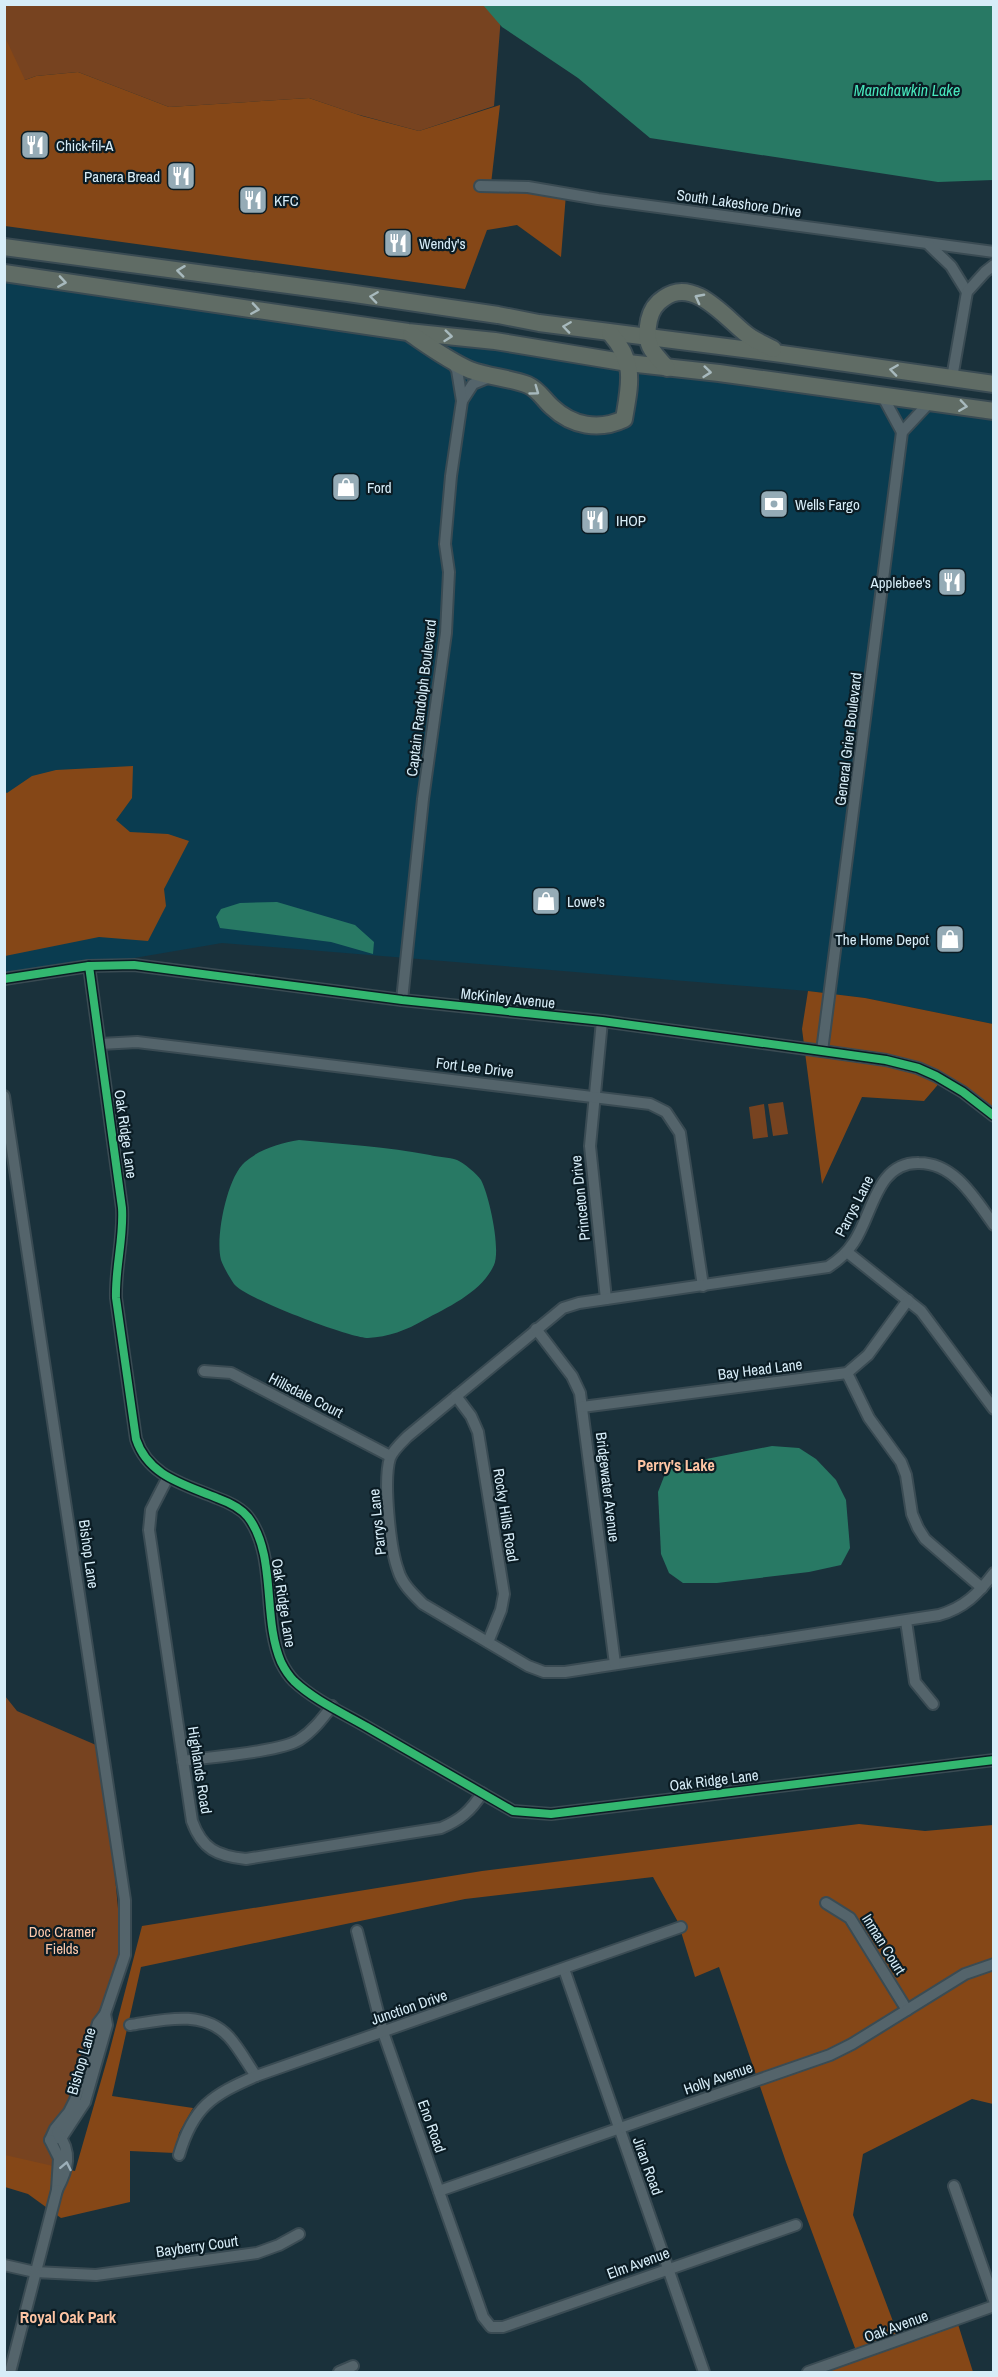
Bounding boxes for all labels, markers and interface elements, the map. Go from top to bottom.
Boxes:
water label: Manahawkin Lake [854,79,960,101]
restaurant icon: Chick-fil-A [19,129,51,161]
place label: Chick-fil-A [56,135,114,156]
restaurant icon: Panera Bread [165,160,197,192]
place label: Panera Bread [84,166,160,187]
restaurant icon: KFC [237,184,269,216]
street label: South Lakeshore Drive [675,184,803,222]
place label: KFC [274,190,299,211]
restaurant icon: Wendy's [382,227,414,259]
place label: Wendy's [419,233,466,254]
one-way arrow [176,266,186,278]
one-way arrow [58,275,67,287]
one-way arrow [370,291,379,303]
one-way arrow [695,294,705,305]
one-way arrow [251,303,260,315]
one-way arrow [562,321,571,334]
one-way arrow [444,329,453,342]
one-way arrow [703,365,712,378]
one-way arrow [889,365,899,377]
one-way arrow [529,384,540,395]
one-way arrow [958,400,968,412]
shop icon: Ford [330,471,362,503]
place label: Ford [367,477,392,498]
bank icon: Wells Fargo [758,488,790,520]
place label: Wells Fargo [795,494,860,515]
restaurant icon: IHOP [579,504,611,536]
place label: IHOP [616,510,646,531]
restaurant icon: Applebee's [936,566,968,598]
place label: Applebee's [870,572,931,593]
street label: Captain Randolph Boulevard [401,618,441,778]
street label: General Grier Boulevard [829,671,867,807]
shop icon: Lowe's [530,885,562,917]
place label: Lowe's [567,891,605,912]
shop icon: The Home Depot [934,923,966,955]
place label: The Home Depot [835,929,930,950]
street label: McKinley Avenue [460,983,556,1013]
street label: Fort Lee Drive [435,1052,515,1082]
street label: Oak Ridge Lane [109,1088,143,1180]
street label: Princeton Drive [565,1154,595,1242]
street label: Parrys Lane [830,1172,878,1240]
street label: Bay Head Lane [717,1353,804,1385]
street label: Hillsdale Court [265,1367,347,1423]
street label: Bridgewater Avenue [591,1431,625,1543]
district label: Perry's Lake [637,1454,715,1476]
street label: Rocky Hills Road [488,1467,524,1563]
street label: Parrys Lane [363,1488,391,1556]
street label: Bishop Lane [74,1518,104,1590]
street label: Oak Ridge Lane [267,1557,301,1649]
street label: Highlands Road [183,1725,217,1815]
street label: Oak Ridge Lane [668,1764,760,1796]
street label: Inman Court [857,1910,911,1979]
park label: Doc Cramer Fields [29,1921,95,1959]
street label: Junction Drive [368,1984,450,2030]
street label: Bishop Lane [61,2025,101,2097]
street label: Holly Avenue [681,2056,755,2100]
street label: Eno Road [413,2097,451,2155]
street label: Jiran Road [628,2134,668,2198]
one-way arrow [59,2161,72,2171]
street label: Bayberry Court [155,2230,240,2262]
street label: Elm Avenue [604,2242,672,2284]
street label: Oak Avenue [861,2305,931,2347]
district label: Royal Oak Park [20,2306,117,2328]

